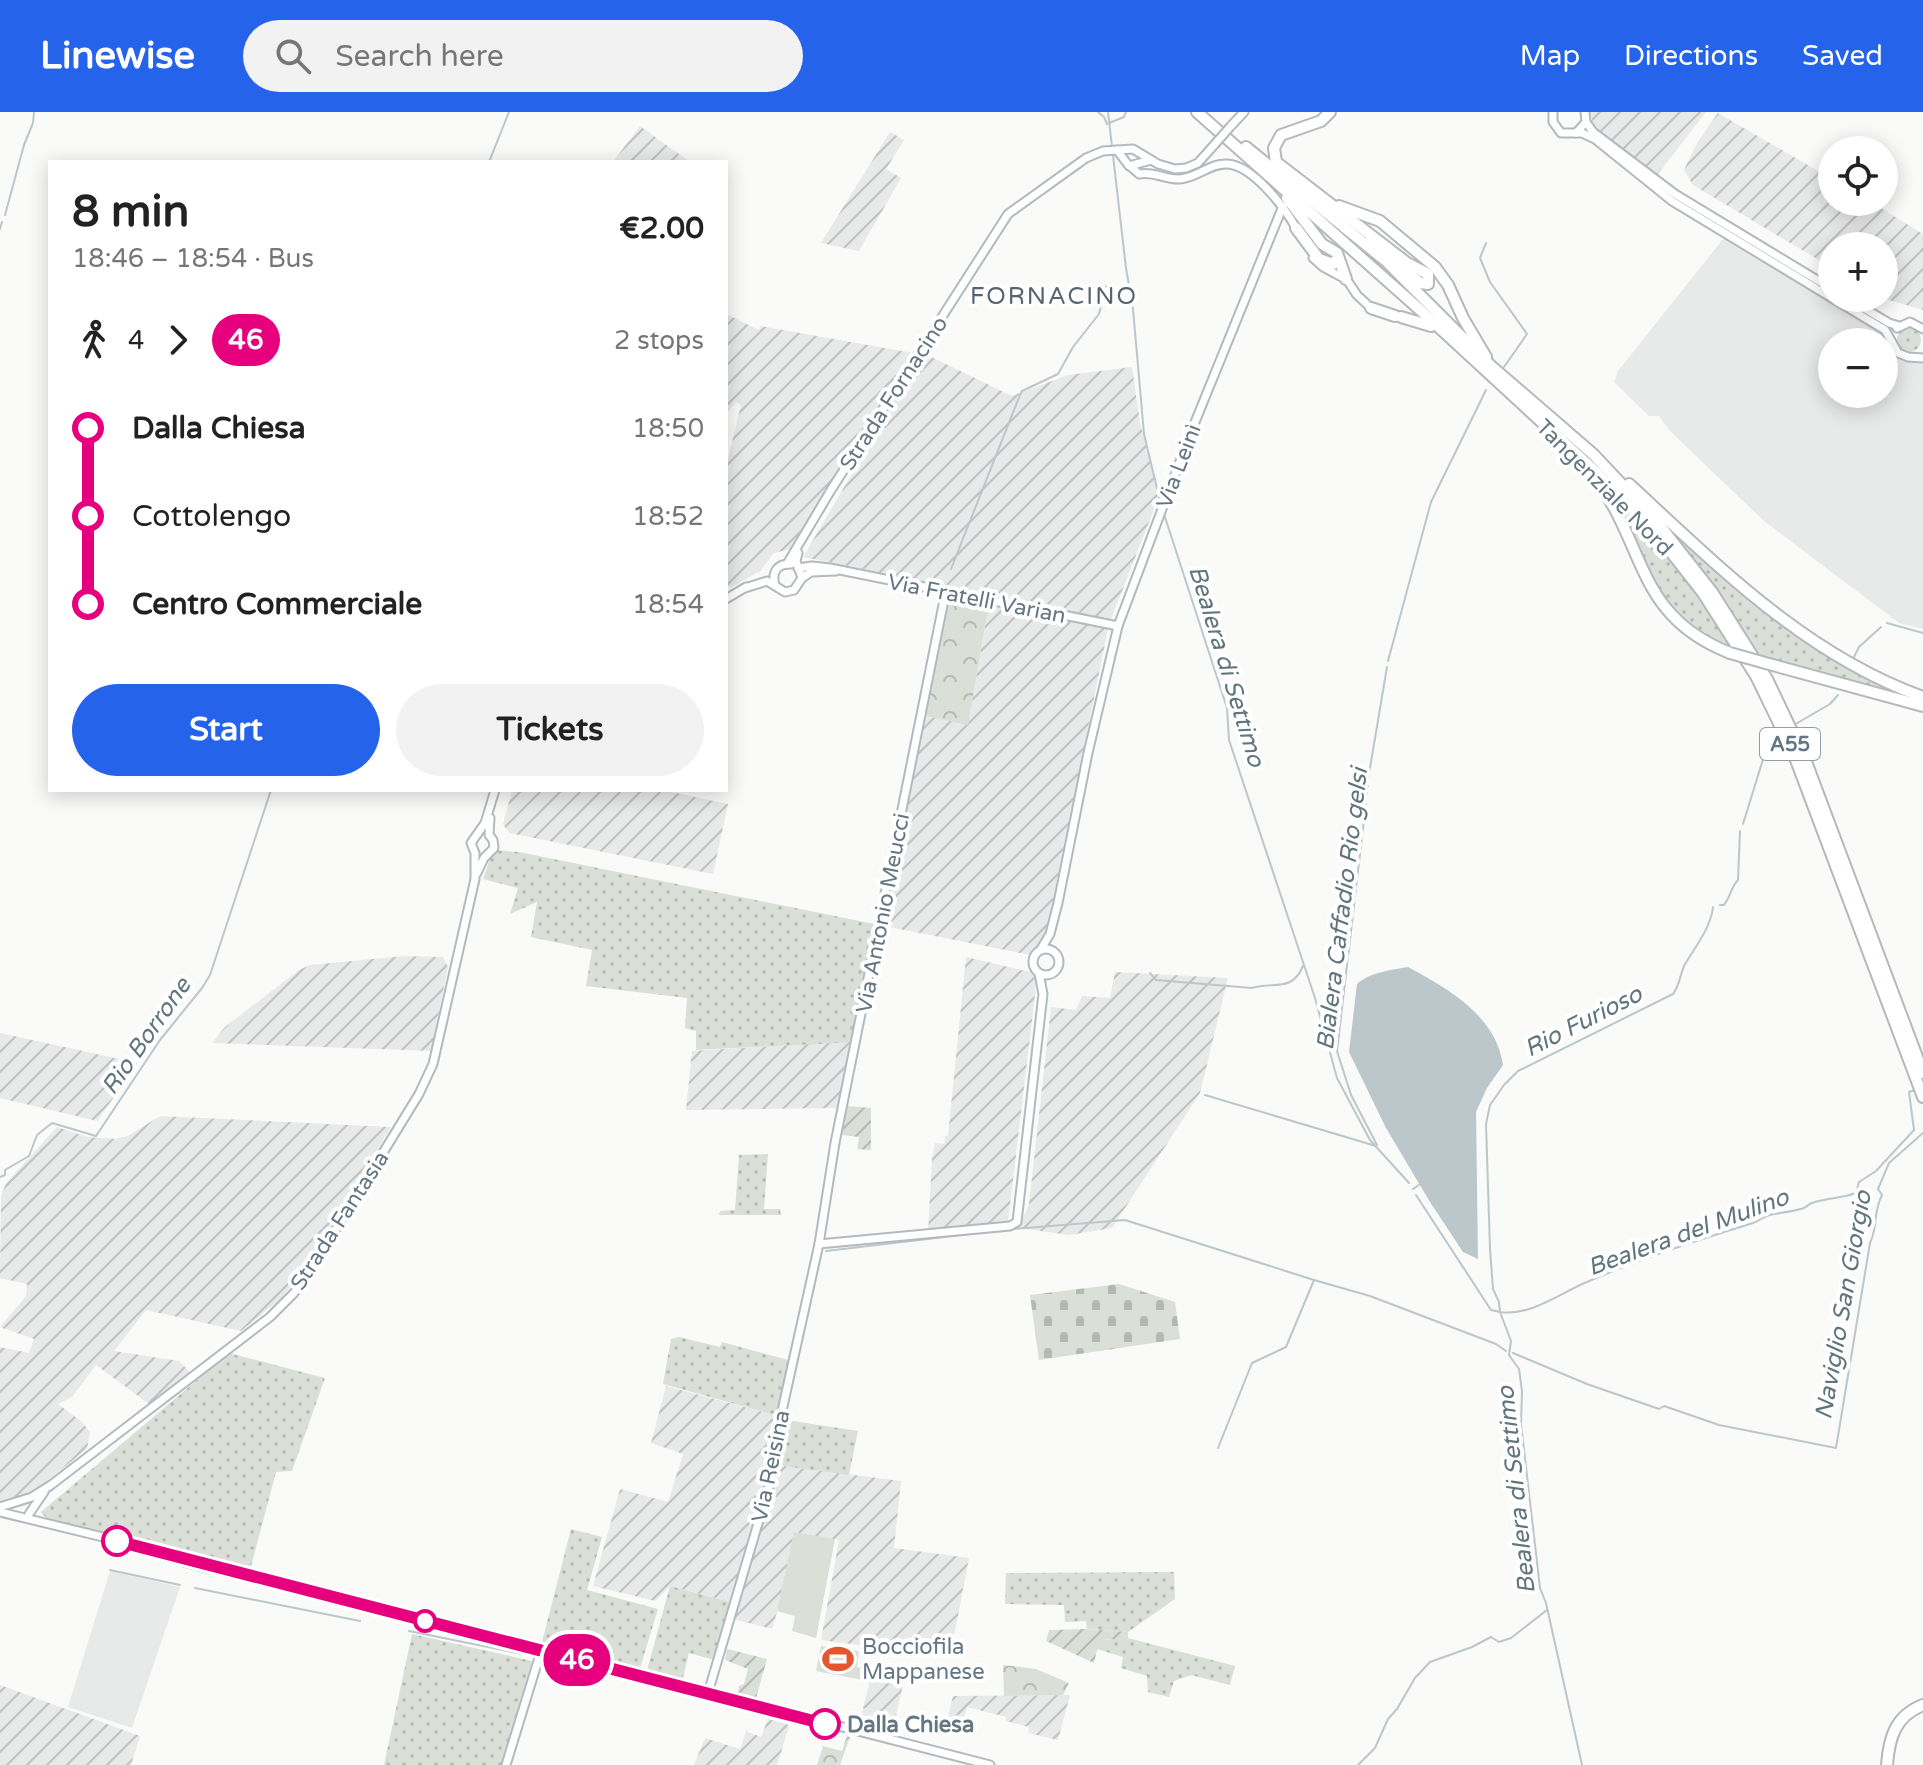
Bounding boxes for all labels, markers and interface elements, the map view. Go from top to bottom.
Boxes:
search box [243,20,803,92]
text: Linewise [40,33,195,79]
icon: search [271,34,315,78]
text: Search here [335,38,504,75]
text: Map [1520,39,1580,73]
text: Directions [1624,39,1758,73]
text: Saved [1802,39,1883,73]
map controls [1818,136,1898,408]
button: locate [1818,136,1898,216]
text: 8 min [72,186,189,239]
text: €2.00 [619,210,704,247]
button: + [1818,232,1898,312]
text: 18:46 – 18:54 · Bus [72,243,314,274]
district label: FORNACINO [970,282,1138,311]
street label: Strada Fornacino [834,312,953,475]
icon: walk [72,318,116,362]
icon: forward [156,318,200,362]
text: 46 [228,323,264,357]
text: 4 [128,325,144,356]
text: 2 stops [614,325,704,356]
button: − [1818,328,1898,408]
text: Dalla Chiesa [132,410,306,447]
text: 18:50 [632,413,704,444]
street label: Tangenziale Nord [1531,414,1678,561]
street label: Via Leinì [1151,421,1207,512]
text: Cottolengo [132,498,291,535]
text: 18:52 [632,501,704,532]
water label: Bealera di Settimo [1182,562,1271,772]
street label: Via Fratelli Varian [886,569,1068,629]
text: Centro Commerciale [132,586,422,623]
text: 18:54 [632,589,704,620]
button: Start [72,684,380,776]
button: Tickets [396,684,704,776]
road number: A55 [1760,728,1820,760]
water label: Bialera Caffadio Rio gelsi [1311,763,1375,1052]
street label: Via Antonio Meucci [851,811,915,1015]
water label: Rio Borrone [96,971,198,1100]
water label: Rio Furioso [1520,979,1648,1063]
street label: Strada Fantasia [285,1146,394,1295]
water label: Bealera del Mulino [1584,1182,1794,1282]
water label: Naviglio San Giorgio [1809,1187,1878,1422]
water label: Bealera di Settimo [1491,1383,1542,1595]
street label: Via Reisina [746,1408,796,1525]
unlabelled marker [102,1526,132,1556]
unlabelled marker [414,1610,436,1632]
line badge: 46 [541,1634,613,1686]
place label: Bocciofila Mappanese [862,1634,985,1685]
sports icon: Bocciofila Mappanese [821,1642,855,1676]
text: 46 [559,1643,595,1677]
marker: Dalla Chiesa [810,1709,840,1739]
place label: Dalla Chiesa [847,1712,974,1738]

